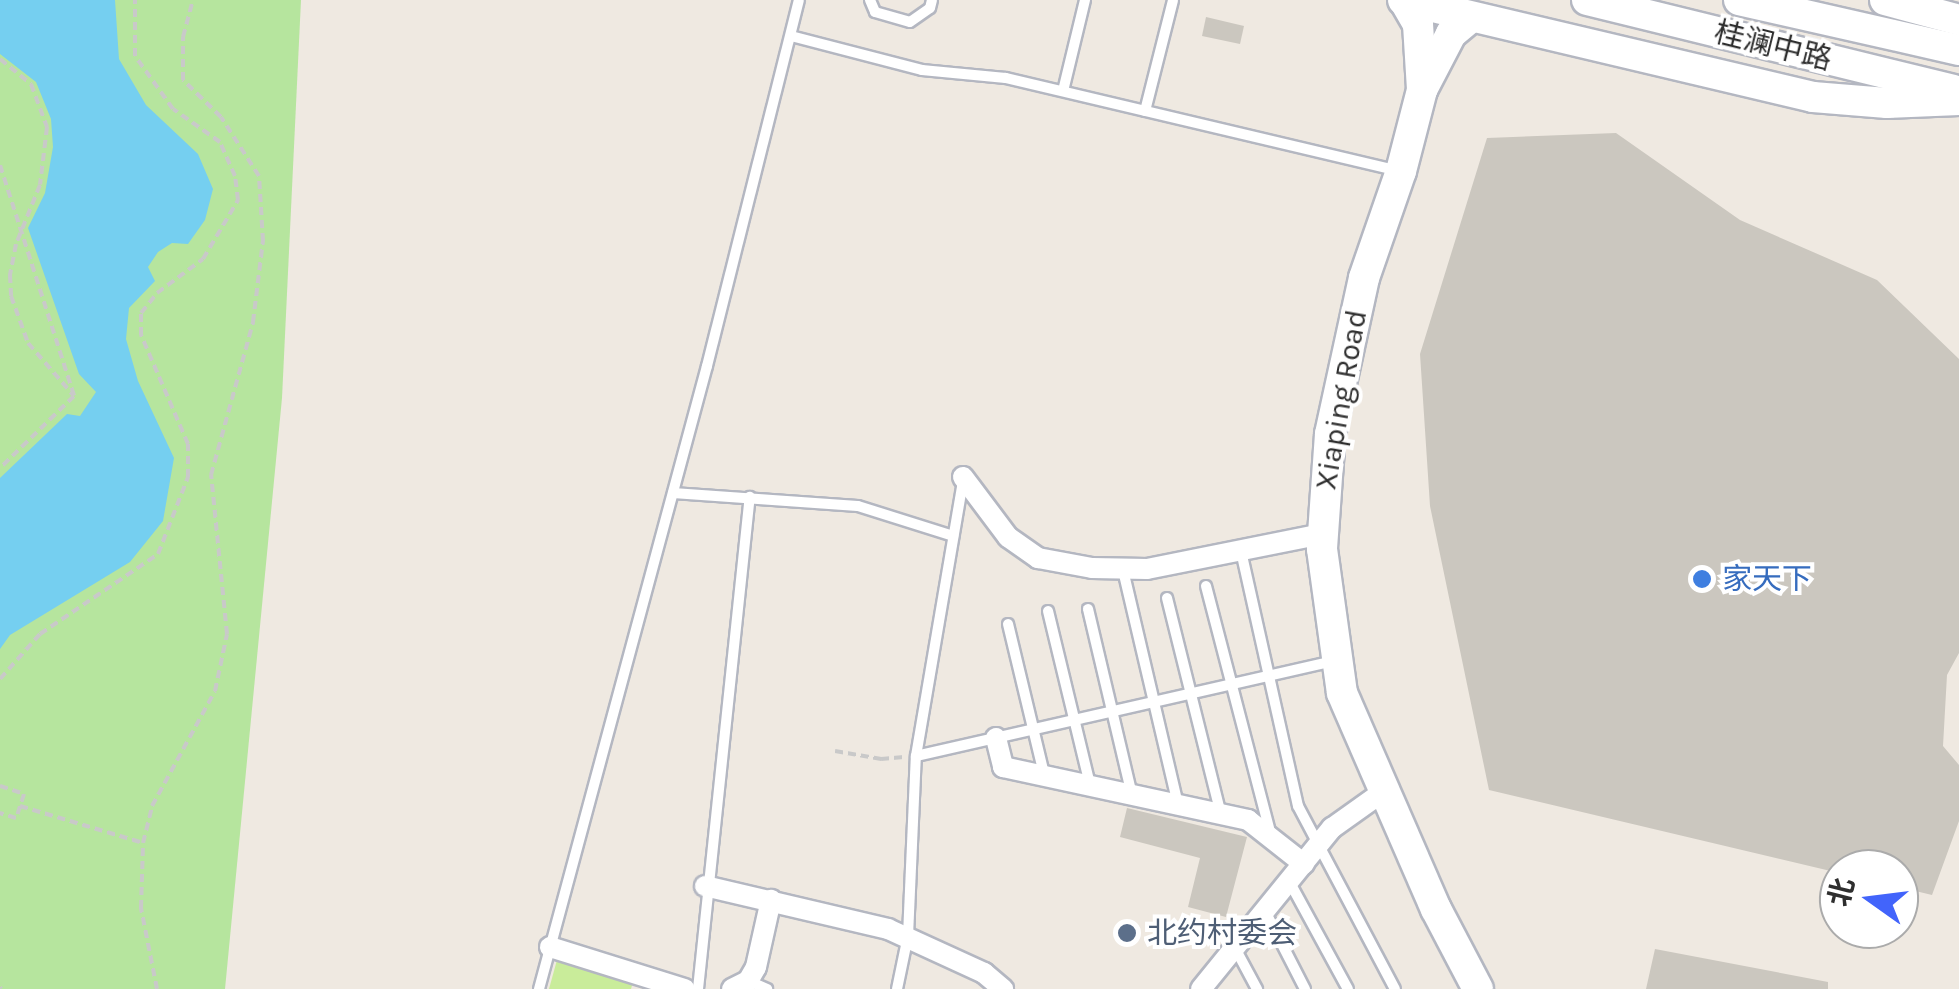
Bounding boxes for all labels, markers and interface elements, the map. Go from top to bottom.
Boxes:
street label: 桂澜中路 [1710,14,1836,78]
street label: Xiaping Road [1307,307,1375,493]
place label: 家天下 [1722,561,1812,597]
marker: 家天下 [1691,568,1713,590]
north arrow [1819,849,1919,949]
text: 北 [1822,875,1861,910]
place label: 北约村委会 [1147,915,1297,951]
marker: 北约村委会 [1116,922,1138,944]

